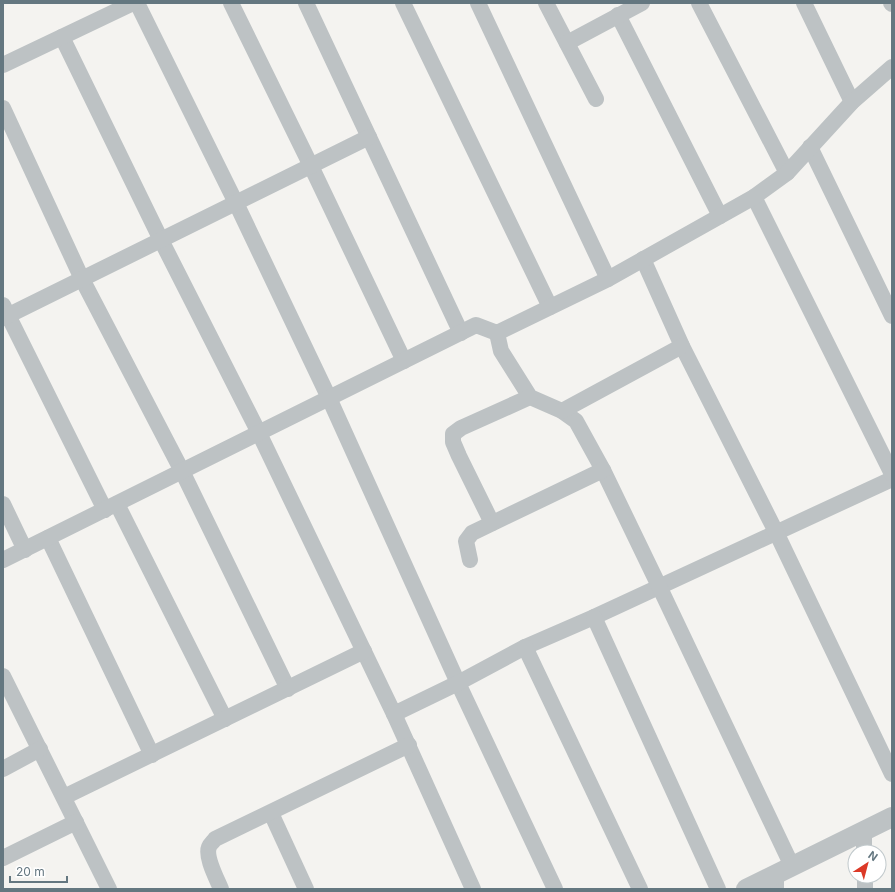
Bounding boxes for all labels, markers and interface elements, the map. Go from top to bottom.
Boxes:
north arrow [847,844,887,884]
text: N [865,848,880,864]
scale bar [10,858,67,884]
text: 20 m [16,864,45,879]

